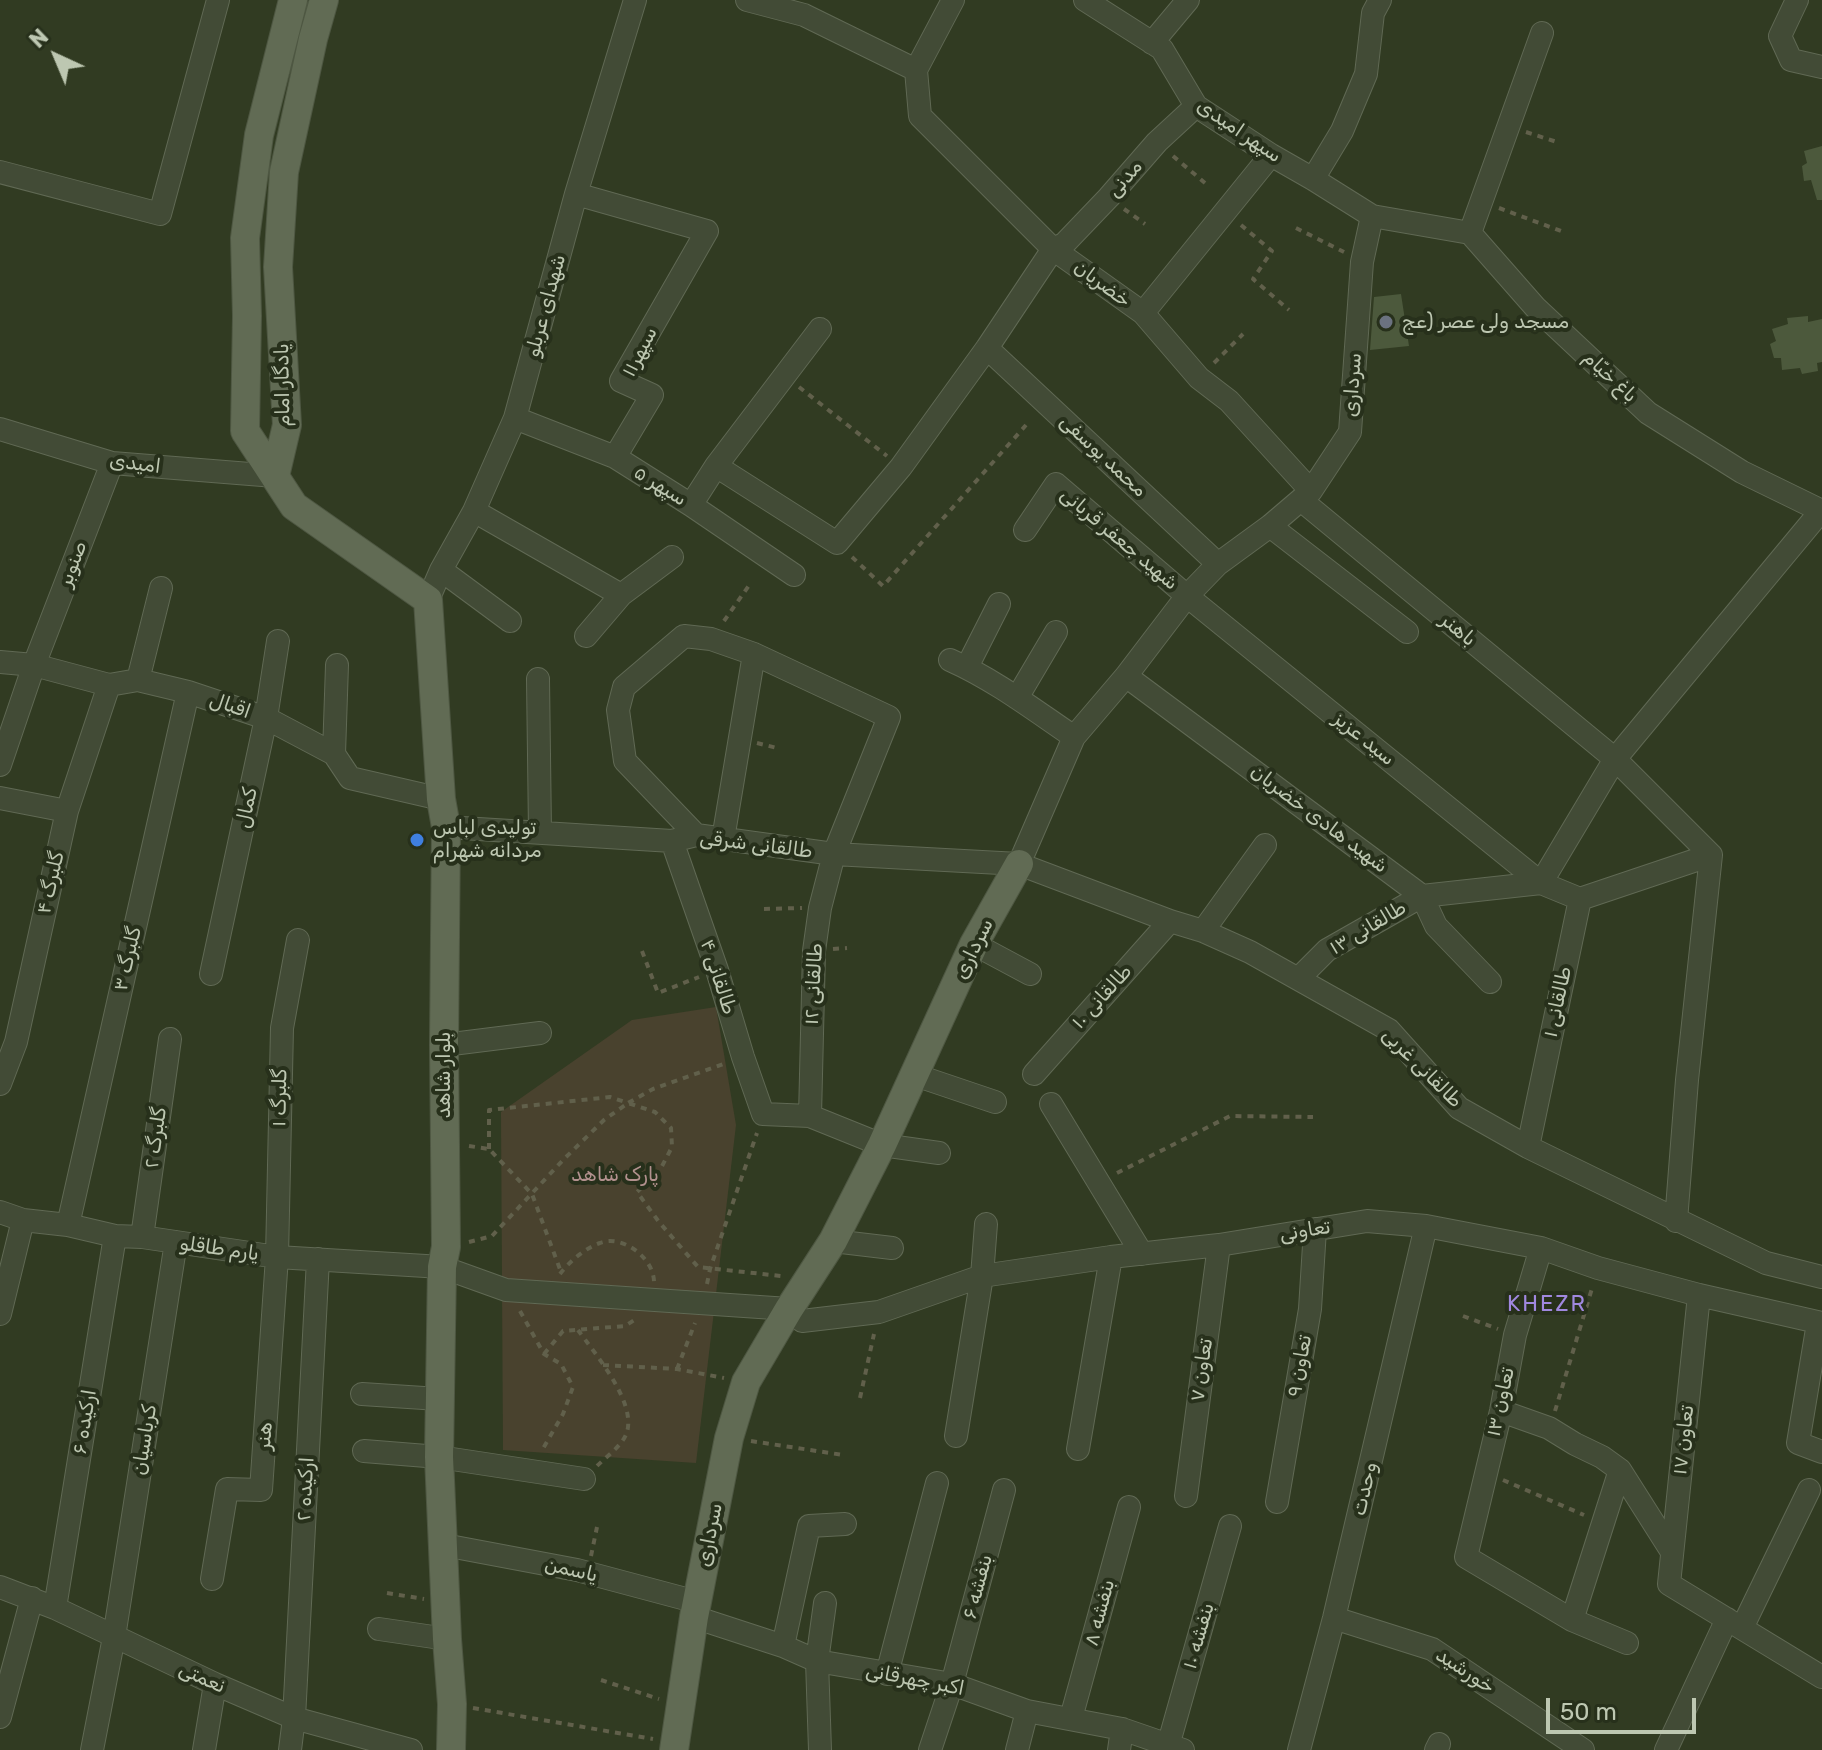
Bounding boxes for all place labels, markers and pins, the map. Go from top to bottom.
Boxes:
place label: مسجد ولی عصر (عج [1402,310,1569,334]
marker: مسجد ولی عصر (عج [1377,313,1395,331]
place label: تولیدی لباس مردانه شهرام [433,816,542,863]
marker: تولیدی لباس مردانه شهرام [408,831,426,849]

